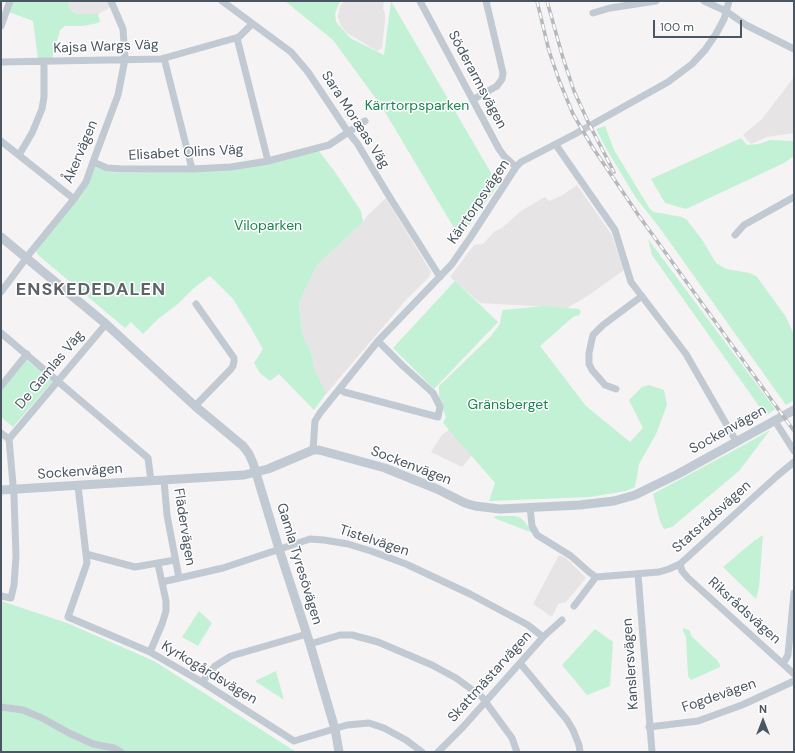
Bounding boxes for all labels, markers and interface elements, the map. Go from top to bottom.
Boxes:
scale bar [655,12,744,38]
text: 100 m [660,19,694,35]
street label: Söderarmsvägen [444,28,510,132]
street label: Kajsa Wargs Väg [53,37,159,57]
street label: Sara Moræas Väg [317,68,393,172]
park label: Kärrtorpsparken [365,98,469,114]
street label: Åkervägen [60,118,102,186]
street label: Elisabet Olins Väg [128,142,244,164]
street label: Kärrtorpsvägen [445,157,513,247]
park label: Viloparken [234,218,302,234]
district label: ENSKEDEDALEN [16,279,166,301]
street label: De Gamlas Väg [12,327,88,413]
park label: Gränsberget [468,397,548,413]
street label: Sockenvägen [687,402,769,458]
street label: Sockenvägen [368,443,454,489]
street label: Sockenvägen [37,461,123,483]
street label: Statsrådsvägen [669,477,755,557]
street label: Flädervägen [170,487,198,567]
street label: Gamla Tyresövägen [273,501,325,627]
street label: Tistelvägen [337,522,411,560]
street label: Riksrådsvägen [704,574,784,648]
street label: Kanslersvägen [619,618,643,710]
street label: Skattmästarvägen [445,628,535,726]
street label: Kyrkogårdsvägen [158,638,260,708]
street label: Fogdevägen [680,675,758,717]
north arrow [743,701,783,741]
text: N [759,702,767,716]

